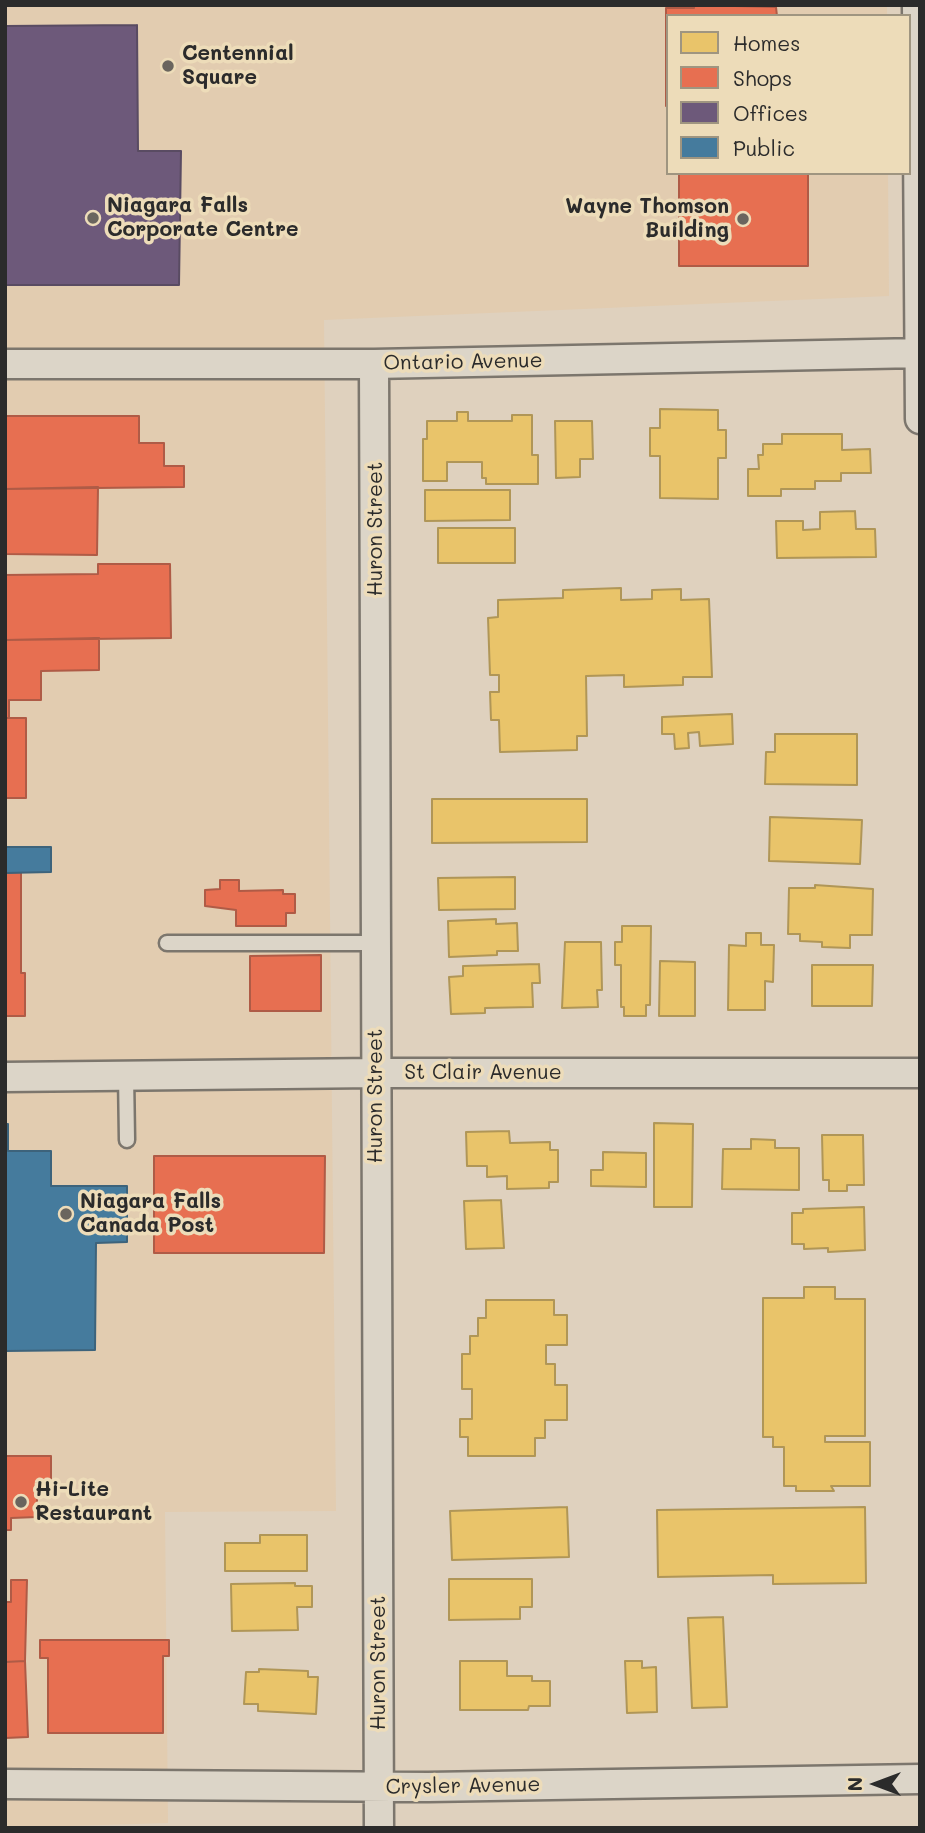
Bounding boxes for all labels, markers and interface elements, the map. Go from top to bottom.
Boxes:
legend [666,14,911,175]
text: Homes [733,29,800,56]
place label: Centennial Square [182,41,294,91]
marker: Centennial Square [160,58,176,74]
text: Shops [733,64,792,91]
text: Offices [733,99,808,126]
text: Public [733,134,795,161]
place label: Niagara Falls Corporate Centre [107,193,298,243]
place label: Wayne Thomson Building [565,194,729,244]
marker: Niagara Falls Corporate Centre [85,210,101,226]
marker: Wayne Thomson Building [735,211,751,227]
street label: Ontario Avenue [383,348,543,376]
street label: Huron Street [363,462,389,596]
street label: Huron Street [363,1029,389,1163]
street label: St Clair Avenue [404,1060,562,1086]
place label: Niagara Falls Canada Post [80,1189,221,1239]
marker: Niagara Falls Canada Post [58,1206,74,1222]
place label: Hi-Lite Restaurant [35,1477,152,1527]
marker: Hi-Lite Restaurant [13,1494,29,1510]
street label: Huron Street [366,1596,392,1730]
north arrow [841,1749,911,1819]
street label: Crysler Avenue [385,1772,541,1800]
text: N [842,1777,867,1791]

